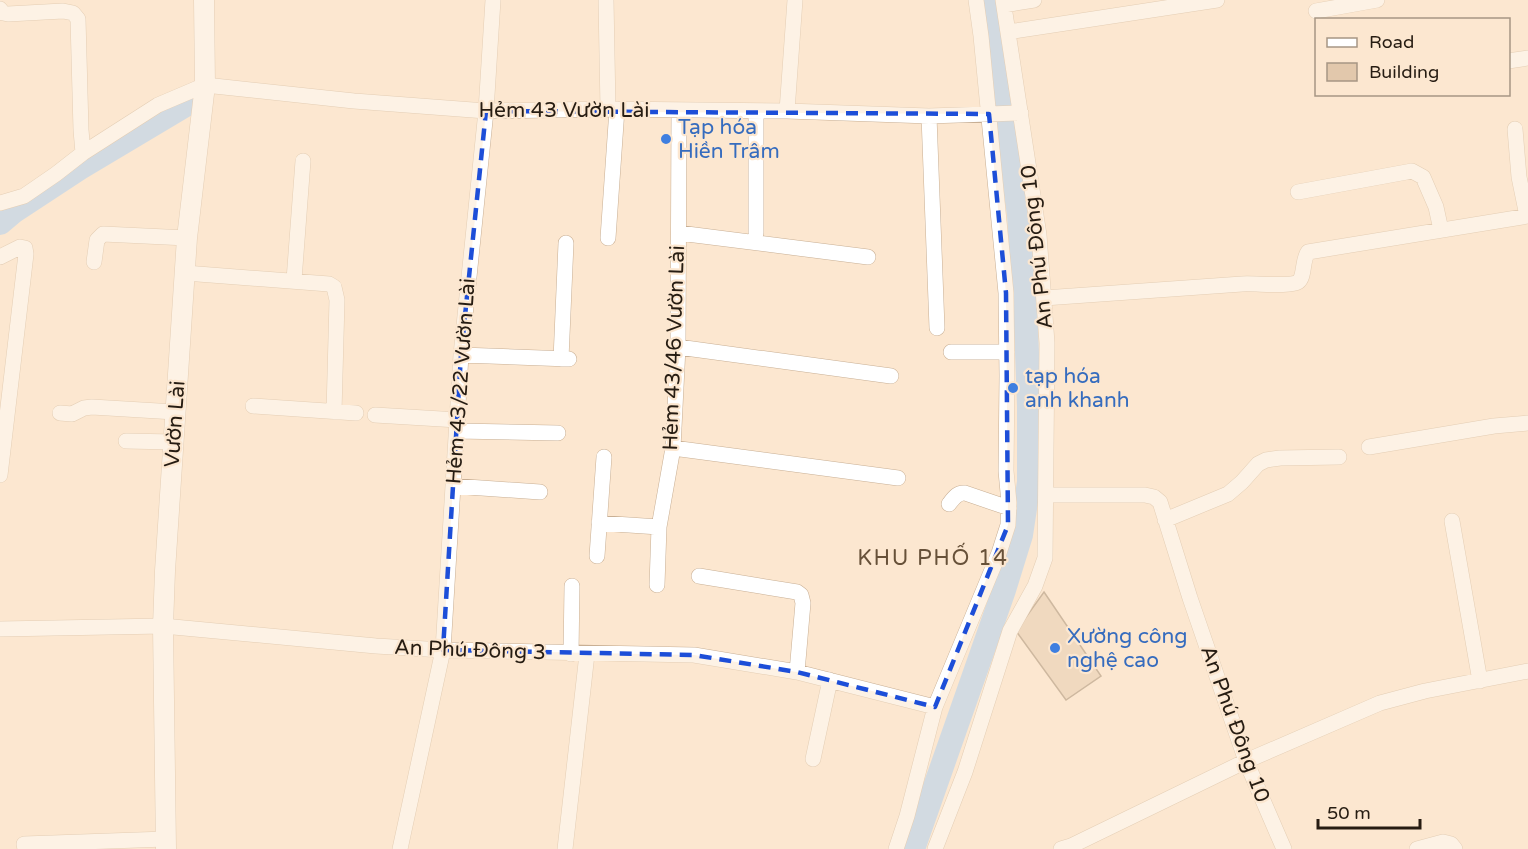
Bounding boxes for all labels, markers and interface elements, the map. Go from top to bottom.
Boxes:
legend [1315,18,1510,96]
text: Road [1369,31,1414,53]
text: Building [1369,61,1439,83]
street label: Hẻm 43 Vườn Lài [479,98,649,123]
place label: Tạp hóa Hiền Trâm [678,115,780,164]
marker: Tạp hóa Hiền Trâm [659,132,673,146]
street label: An Phú Đông 10 [1016,164,1058,330]
street label: Hẻm 43/46 Vườn Lài [658,245,690,451]
street label: Hẻm 43/22 Vườn Lài [441,277,481,485]
place label: tạp hóa anh khanh [1025,364,1129,413]
street label: Vườn Lài [160,380,190,468]
marker: tạp hóa anh khanh [1006,381,1020,395]
district label: KHU PHỐ 14 [857,542,1009,571]
place label: Xường công nghệ cao [1067,624,1188,673]
street label: An Phú Đông 3 [394,635,546,665]
marker: Xường công nghệ cao [1048,641,1062,655]
street label: An Phú Đông 10 [1195,642,1275,806]
scale bar [1318,792,1420,830]
text: 50 m [1327,802,1371,824]

